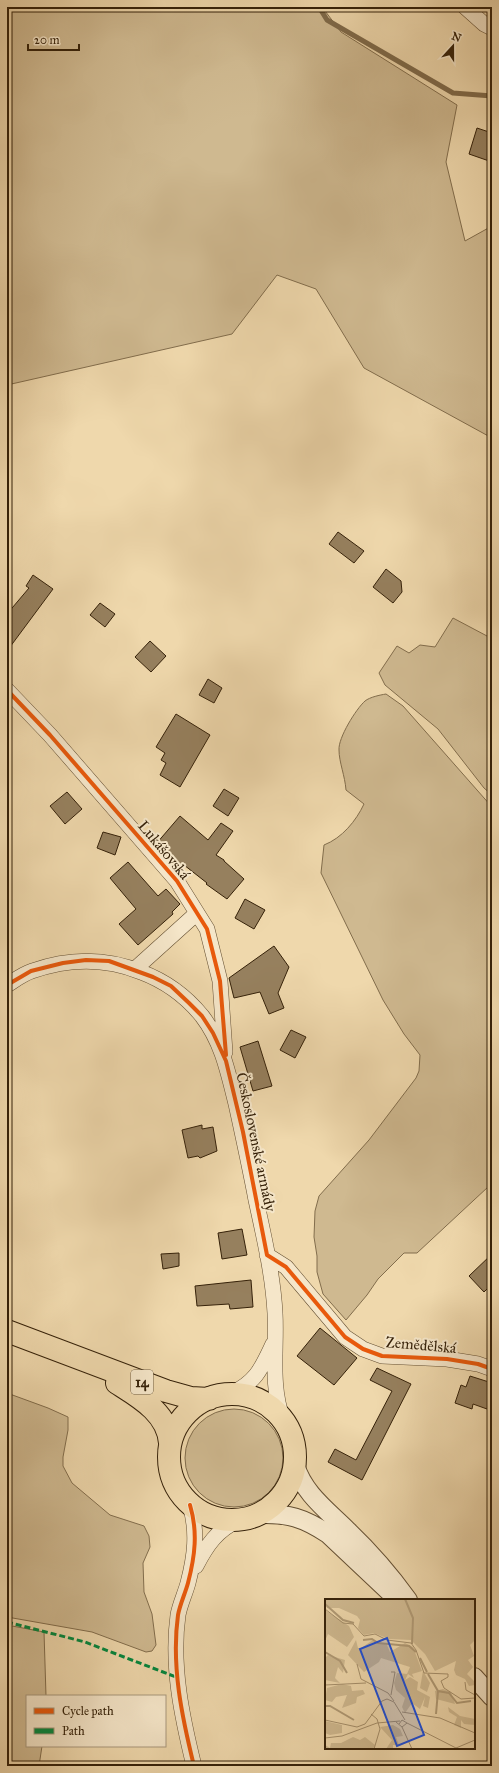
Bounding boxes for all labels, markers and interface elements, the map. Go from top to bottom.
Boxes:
scale bar [28,26,79,52]
north arrow [433,26,473,66]
text: N [450,29,464,45]
text: 20 m [34,33,60,47]
street label: Lukášovská [134,817,194,884]
street label: Československé armády [232,1071,281,1214]
street label: Zemědělská [385,1333,458,1357]
road number: 14 [131,1370,153,1394]
inset map [325,1599,475,1749]
legend [26,1695,166,1747]
text: Cycle path [62,1704,114,1718]
text: Path [62,1724,85,1738]

